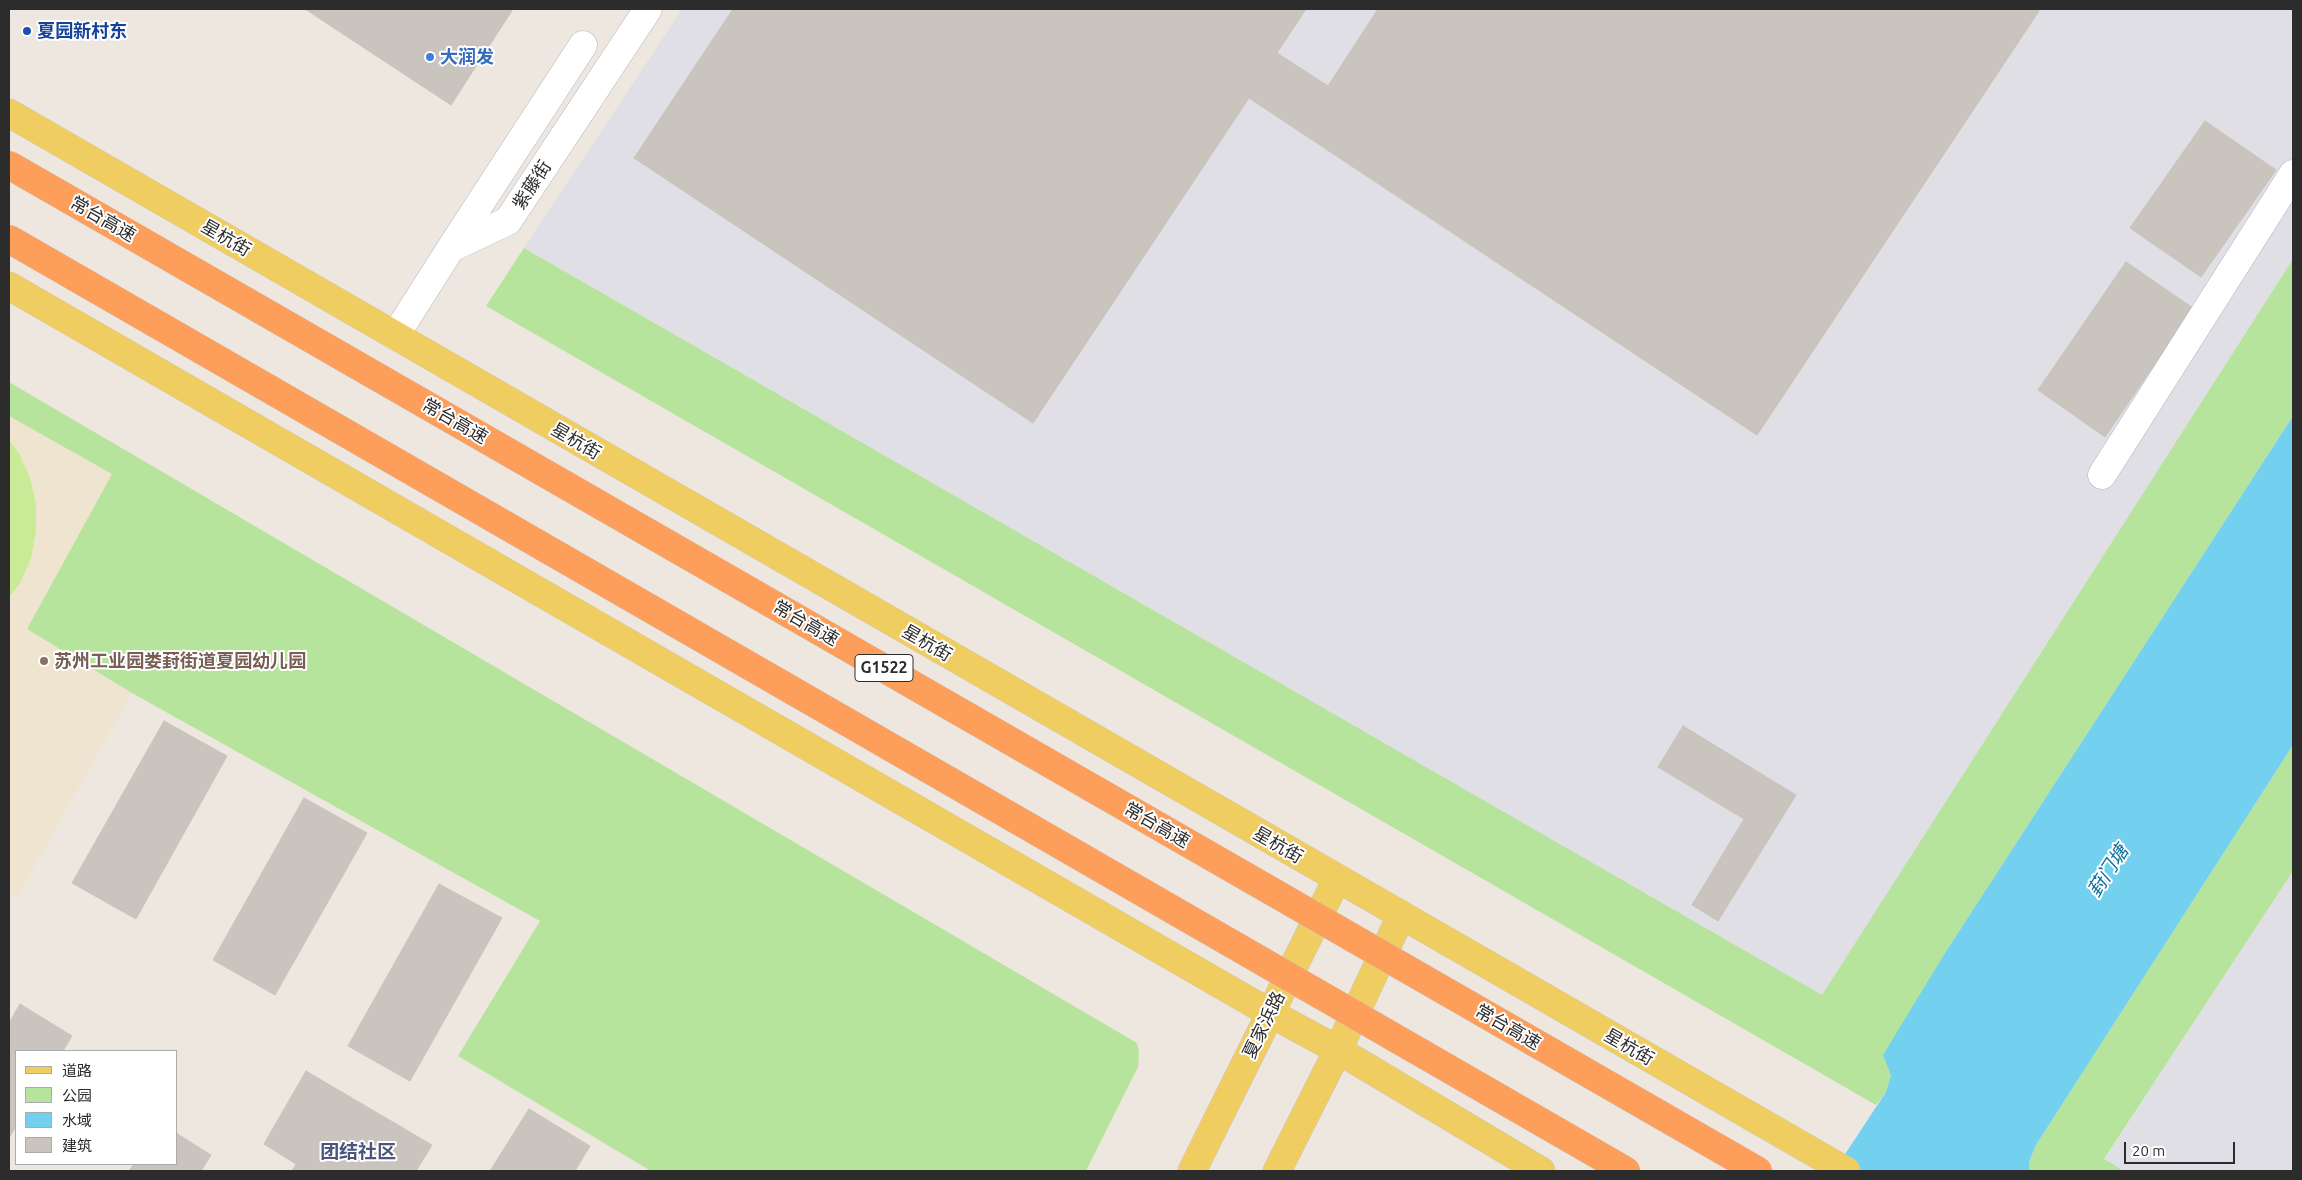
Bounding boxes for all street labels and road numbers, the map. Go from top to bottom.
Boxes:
street label: 紫藤街 [508,156,556,214]
street label: 常台高速 [66,192,140,246]
street label: 星杭街 [197,215,255,261]
street label: 常台高速 [418,394,492,448]
street label: 星杭街 [547,418,605,464]
street label: 常台高速 [769,596,843,650]
street label: 星杭街 [898,620,956,666]
road number: G1522 [855,654,913,681]
street label: 常台高速 [1120,798,1194,852]
street label: 星杭街 [1249,822,1307,868]
street label: 夏家浜路 [1239,988,1289,1062]
street label: 常台高速 [1471,1000,1545,1054]
street label: 星杭街 [1600,1024,1658,1070]

